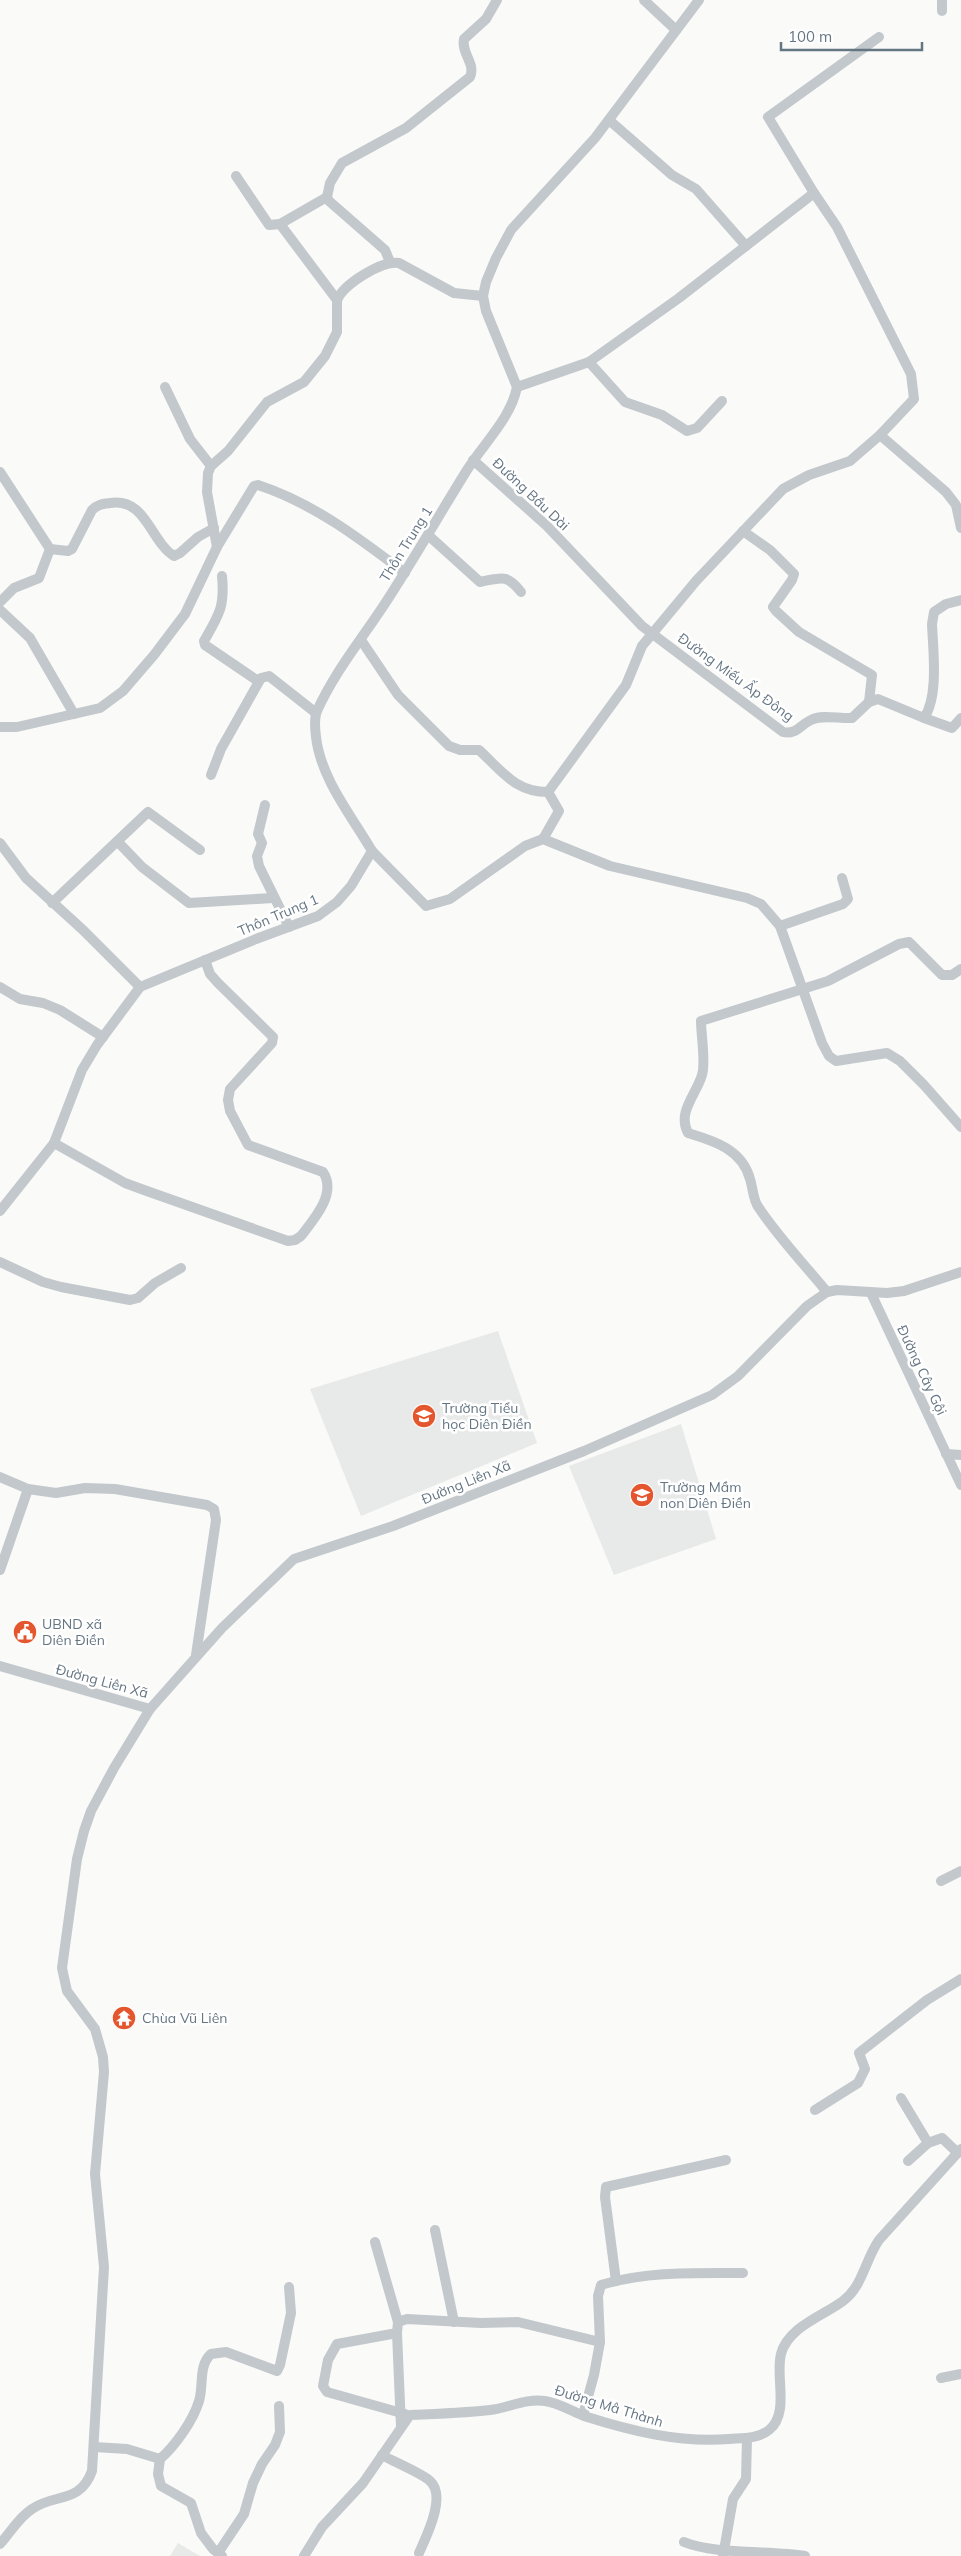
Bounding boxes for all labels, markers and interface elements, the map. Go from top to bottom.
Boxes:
scale bar [781,20,922,52]
text: 100 m [788,27,832,46]
street label: Đường Bầu Dài [489,454,573,534]
street label: Thôn Trung 1 [376,503,436,585]
street label: Đường Miếu Ấp Đông [674,629,798,725]
street label: Thôn Trung 1 [235,890,321,940]
street label: Đường Cây Gội [893,1322,951,1418]
place label: Trường Tiểu học Diên Điền [442,1399,532,1433]
school or university icon: Trường Tiểu học Diên Điền [411,1403,437,1429]
street label: Đường Liên Xã [419,1456,513,1508]
place label: Trường Mầm non Diên Điền [660,1478,751,1512]
school or university icon: Trường Mầm non Diên Điền [629,1482,655,1508]
place label: UBND xã Diên Điền [42,1615,105,1649]
public building icon: UBND xã Diên Điền [12,1619,38,1645]
street label: Đường Liên Xã [54,1660,150,1702]
temple icon: Chùa Vũ Liên [111,2005,137,2031]
place label: Chùa Vũ Liên [142,2009,228,2027]
street label: Đường Mâ Thành [553,2381,665,2431]

